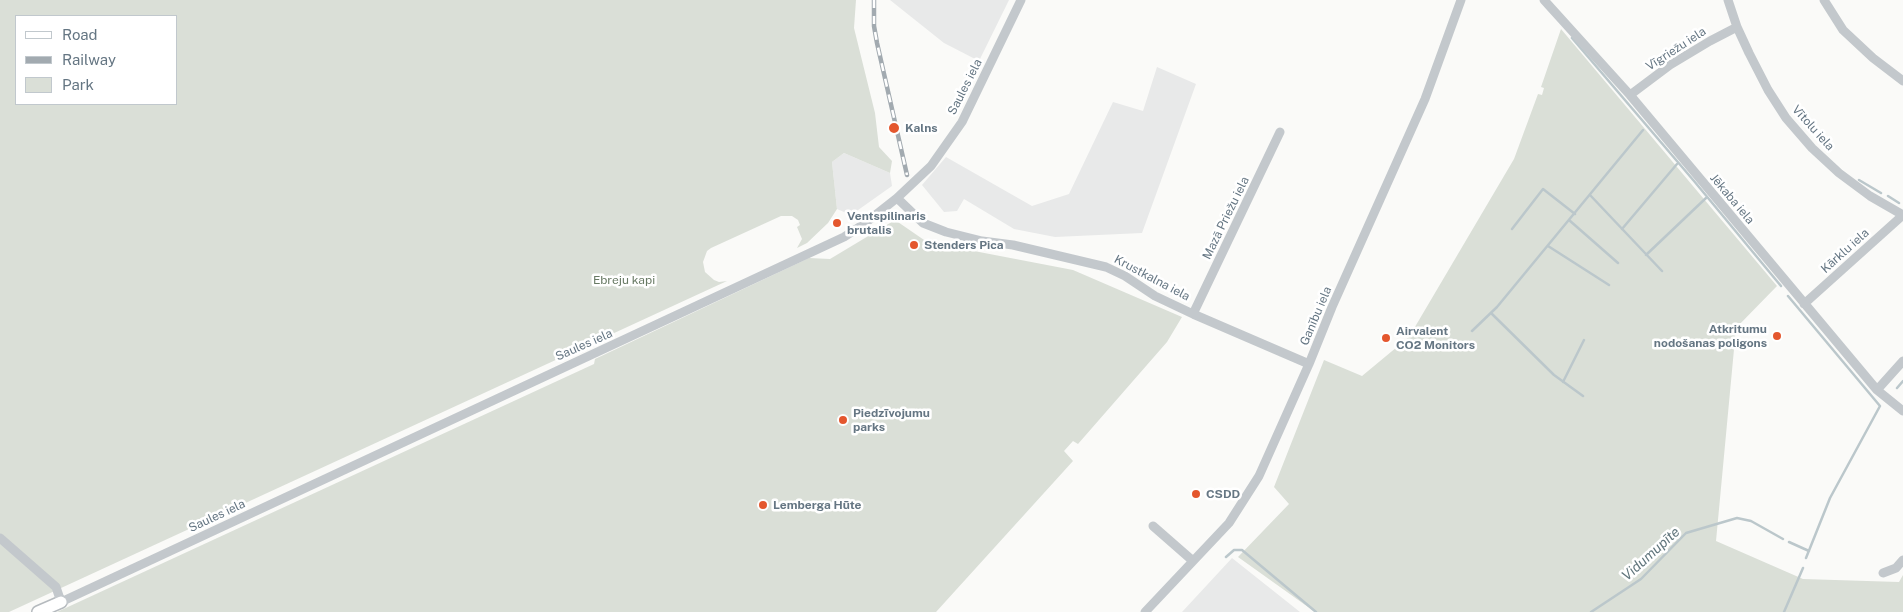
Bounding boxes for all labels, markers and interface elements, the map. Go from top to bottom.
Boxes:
legend [15,15,178,105]
street label: Vīgriežu iela [1643,24,1709,74]
text: Road [62,26,98,43]
text: Railway [62,51,116,68]
street label: Saules iela [945,57,985,117]
text: Park [62,76,94,93]
street label: Vītolu iela [1789,102,1837,154]
marker: Kalns [887,121,901,135]
place label: Kalns [905,121,938,135]
street label: Jēkaba iela [1707,171,1757,227]
street label: Mazā Priežu iela [1200,174,1252,262]
place label: Ventspilinaris brutalis [847,209,926,237]
marker: Ventspilinaris brutalis [831,217,843,229]
street label: Kārklu iela [1818,226,1872,276]
place label: Stenders Pica [924,238,1003,252]
marker: Stenders Pica [908,239,920,251]
street label: Krustkalna iela [1112,252,1192,304]
park label: Ebreju kapi [593,273,655,287]
street label: Ganību iela [1297,284,1335,348]
place label: Atkritumu nodošanas poligons [1654,322,1767,350]
place label: Airvalent CO2 Monitors [1396,324,1475,352]
street label: Saules iela [553,326,615,364]
marker: Atkritumu nodošanas poligons [1771,330,1783,342]
marker: Airvalent CO2 Monitors [1380,332,1392,344]
place label: Piedzīvojumu parks [853,406,930,434]
marker: Piedzīvojumu parks [837,414,849,426]
place label: CSDD [1206,487,1240,501]
marker: CSDD [1190,488,1202,500]
street label: Saules iela [186,497,248,535]
place label: Lemberga Hūte [773,498,862,512]
marker: Lemberga Hūte [757,499,769,511]
water label: Vidumupīte [1619,524,1683,584]

